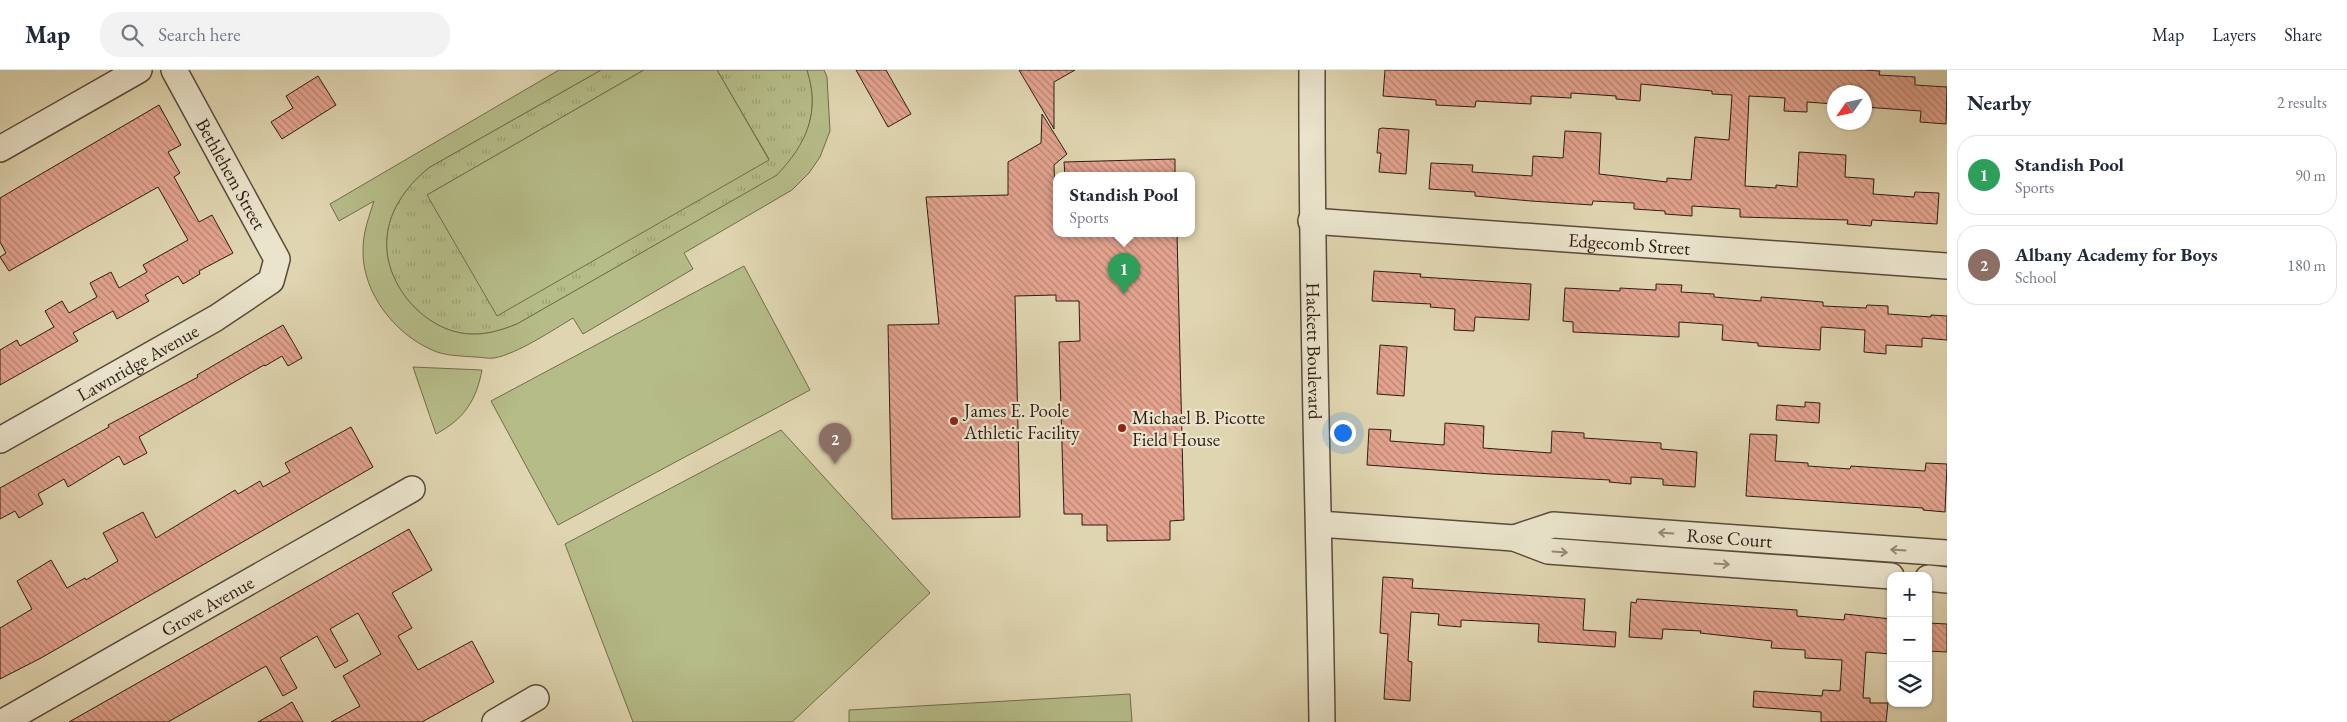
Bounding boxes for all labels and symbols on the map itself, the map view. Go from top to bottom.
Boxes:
north arrow [1827,85,1872,130]
street label: Bethlehem Street [190,114,272,234]
street label: Edgecomb Street [1567,227,1691,260]
pin: 1 [1108,253,1140,294]
street label: Hackett Boulevard [1301,282,1328,420]
street label: Lawnridge Avenue [72,318,203,407]
place label: James E. Poole Athletic Facility [962,398,1080,445]
place label: Michael B. Picotte Field House [1132,405,1265,452]
marker: James E. Poole Athletic Facility [948,415,960,427]
your location [1330,420,1356,446]
marker: Michael B. Picotte Field House [1116,422,1128,434]
pin: 2 [819,423,851,464]
street label: Rose Court [1686,522,1773,553]
one-way arrow [1659,529,1675,538]
one-way arrow [1891,545,1907,554]
one-way arrow [1552,548,1568,557]
one-way arrow [1714,559,1730,568]
street label: Grove Avenue [156,569,258,642]

